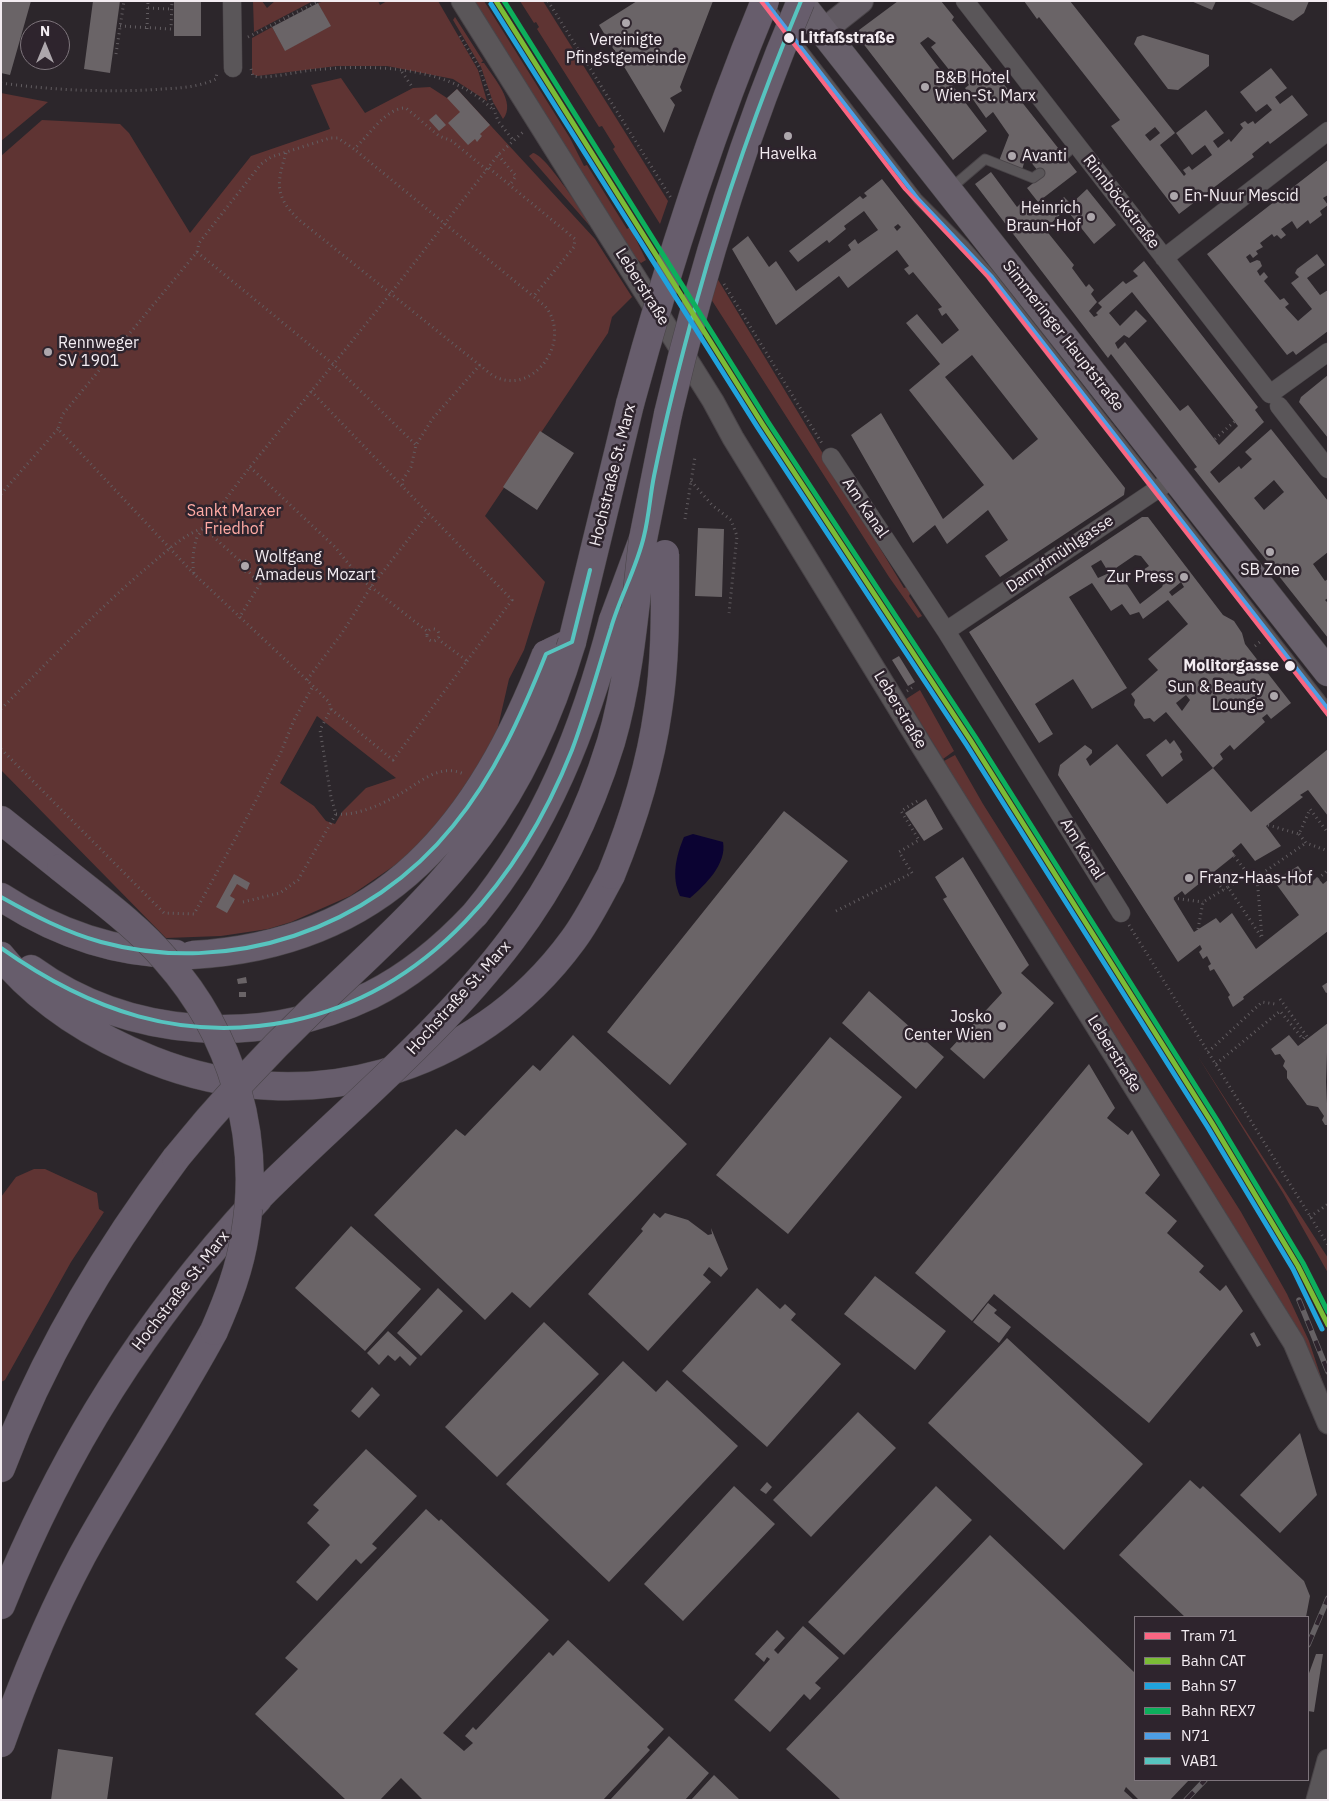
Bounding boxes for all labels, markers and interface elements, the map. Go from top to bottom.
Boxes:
marker: Vereinigte Pfingstgemeinde [620,17,632,29]
north arrow [20,20,70,70]
text: N [40,22,50,40]
place label: Litfaßstraße [800,28,895,48]
place label: Vereinigte Pfingstgemeinde [566,30,686,68]
marker: Litfaßstraße [782,31,796,45]
place label: B&B Hotel Wien-St. Marx [935,68,1036,106]
marker: B&B Hotel Wien-St. Marx [919,81,931,93]
marker: Havelka [782,130,794,142]
place label: Havelka [759,144,817,164]
place label: Avanti [1022,146,1067,166]
marker: Avanti [1006,150,1018,162]
street label: Rinnböckstraße [1078,151,1164,253]
place label: En-Nuur Mescid [1184,186,1299,206]
marker: En-Nuur Mescid [1168,190,1180,202]
place label: Heinrich Braun-Hof [1006,198,1081,236]
marker: Heinrich Braun-Hof [1085,211,1097,223]
street label: Leberstraße [611,245,673,329]
street label: Simmeringer Hauptstraße [998,257,1128,415]
place label: Rennweger SV 1901 [58,333,139,371]
marker: Rennweger SV 1901 [42,346,54,358]
street label: Hochstraße St. Marx [586,402,640,548]
street label: Am Kanal [838,474,892,542]
park label: Sankt Marxer Friedhof [187,501,281,539]
street label: Dampfmühlgasse [1003,511,1117,597]
marker: SB Zone [1264,546,1276,558]
place label: Wolfgang Amadeus Mozart [255,547,376,585]
marker: Wolfgang Amadeus Mozart [239,560,251,572]
place label: SB Zone [1240,560,1300,580]
place label: Zur Press [1106,567,1174,587]
marker: Zur Press [1178,571,1190,583]
place label: Molitorgasse [1183,656,1279,676]
marker: Molitorgasse [1283,659,1297,673]
street label: Leberstraße [869,668,931,752]
place label: Sun & Beauty Lounge [1167,677,1264,715]
marker: Sun & Beauty Lounge [1268,690,1280,702]
street label: Am Kanal [1056,815,1108,883]
place label: Franz-Haas-Hof [1199,868,1312,888]
marker: Franz-Haas-Hof [1183,872,1195,884]
street label: Hochstraße St. Marx [403,937,515,1059]
place label: Josko Center Wien [904,1007,992,1045]
street label: Leberstraße [1083,1012,1145,1096]
marker: Josko Center Wien [996,1020,1008,1032]
street label: Hochstraße St. Marx [128,1227,234,1355]
legend [1134,1616,1309,1781]
text: Tram 71 [1181,1626,1237,1645]
text: Bahn CAT [1181,1651,1246,1670]
text: Bahn S7 [1181,1676,1237,1695]
text: Bahn REX7 [1181,1701,1256,1720]
text: N71 [1181,1726,1210,1745]
text: VAB1 [1181,1751,1218,1770]

